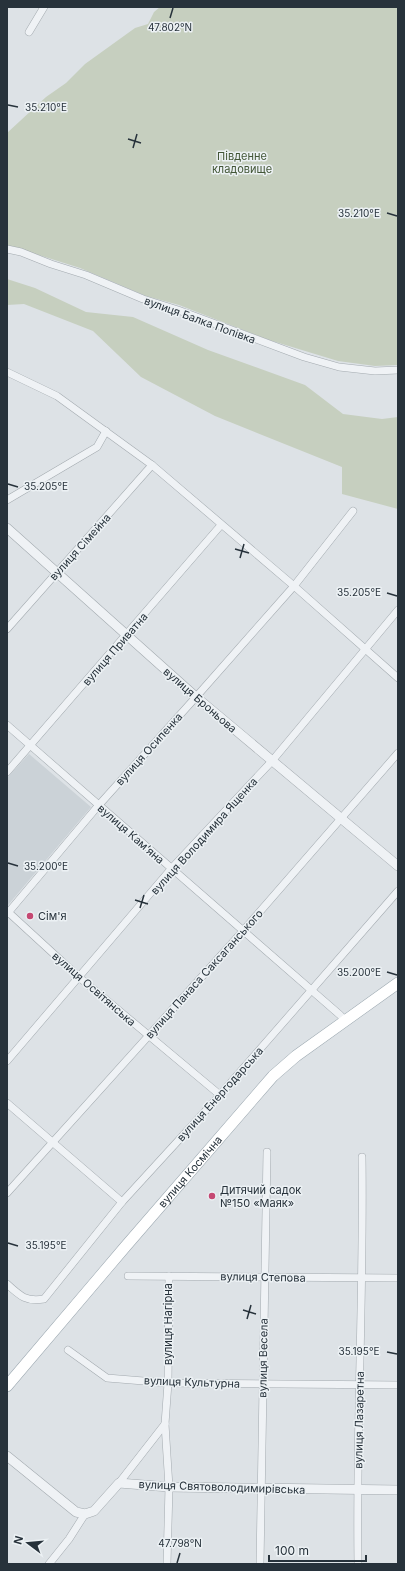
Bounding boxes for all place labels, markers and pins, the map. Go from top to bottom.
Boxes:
place label: Сім'я [38,909,67,923]
marker: Сім'я [25,911,35,921]
place label: Дитячий садок №150 «Маяк» [220,1183,301,1210]
marker: Дитячий садок №150 «Маяк» [207,1191,217,1201]

